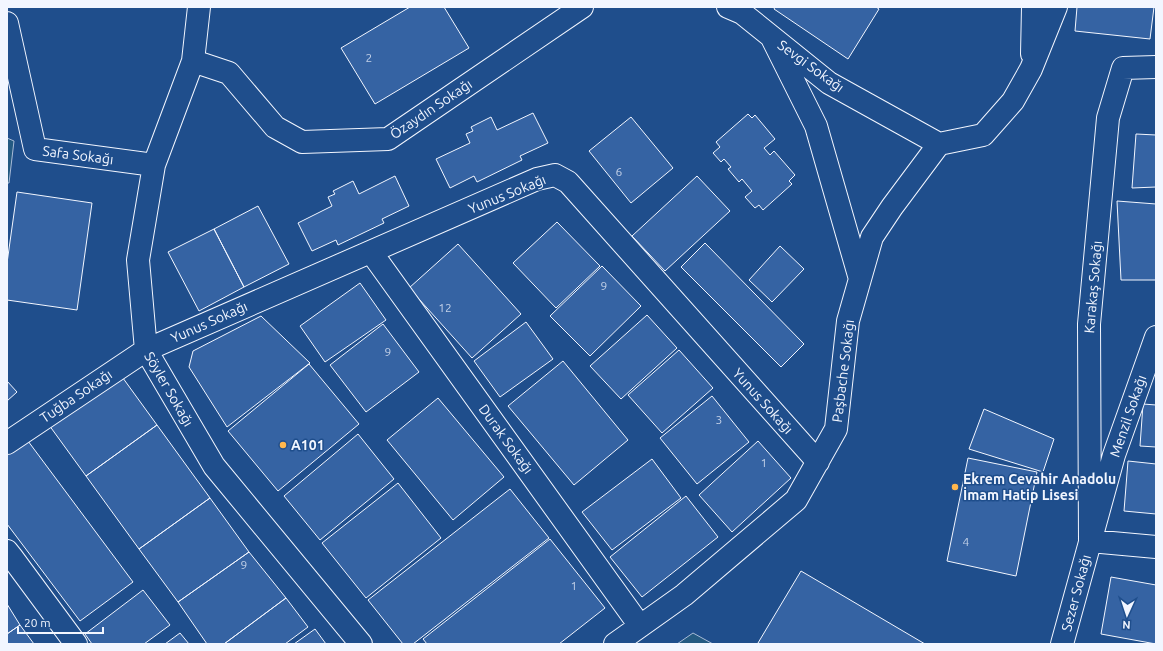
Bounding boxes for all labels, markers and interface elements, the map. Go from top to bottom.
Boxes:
street label: Sevgi Sokağı [775,37,847,95]
house number: 2 [366,51,372,64]
street label: Özaydın Sokağı [387,75,475,142]
street label: Safa Sokağı [42,143,114,167]
house number: 6 [616,165,623,178]
street label: Yunus Sokağı [466,171,548,217]
street label: Karakaş Sokağı [1081,240,1105,334]
house number: 9 [601,279,607,292]
street label: Yunus Sokağı [168,298,250,346]
house number: 12 [438,301,452,314]
street label: Paşbache Sokağı [829,319,857,423]
house number: 9 [385,345,391,358]
street label: Söyler Sokağı [141,349,197,429]
street label: Yunus Sokağı [730,365,796,437]
street label: Tuğba Sokağı [37,366,115,426]
street label: Menzil Sokağı [1106,373,1150,459]
street label: Durak Sokağı [475,401,537,477]
house number: 3 [716,413,722,426]
place label: A101 [291,437,325,453]
marker: A101 [278,440,288,450]
house number: 1 [761,456,767,469]
place label: Ekrem Cevahir Anadolu İmam Hatip Lisesi [963,471,1116,503]
marker: Ekrem Cevahir Anadolu İmam Hatip Lisesi [950,482,960,492]
house number: 4 [963,535,970,548]
street label: Sezer Sokağı [1058,553,1094,633]
house number: 9 [241,558,247,571]
house number: 1 [571,579,577,592]
north arrow [1107,595,1147,635]
scale bar [18,609,103,635]
text: 20 m [24,616,51,629]
text: N [1122,619,1131,631]

